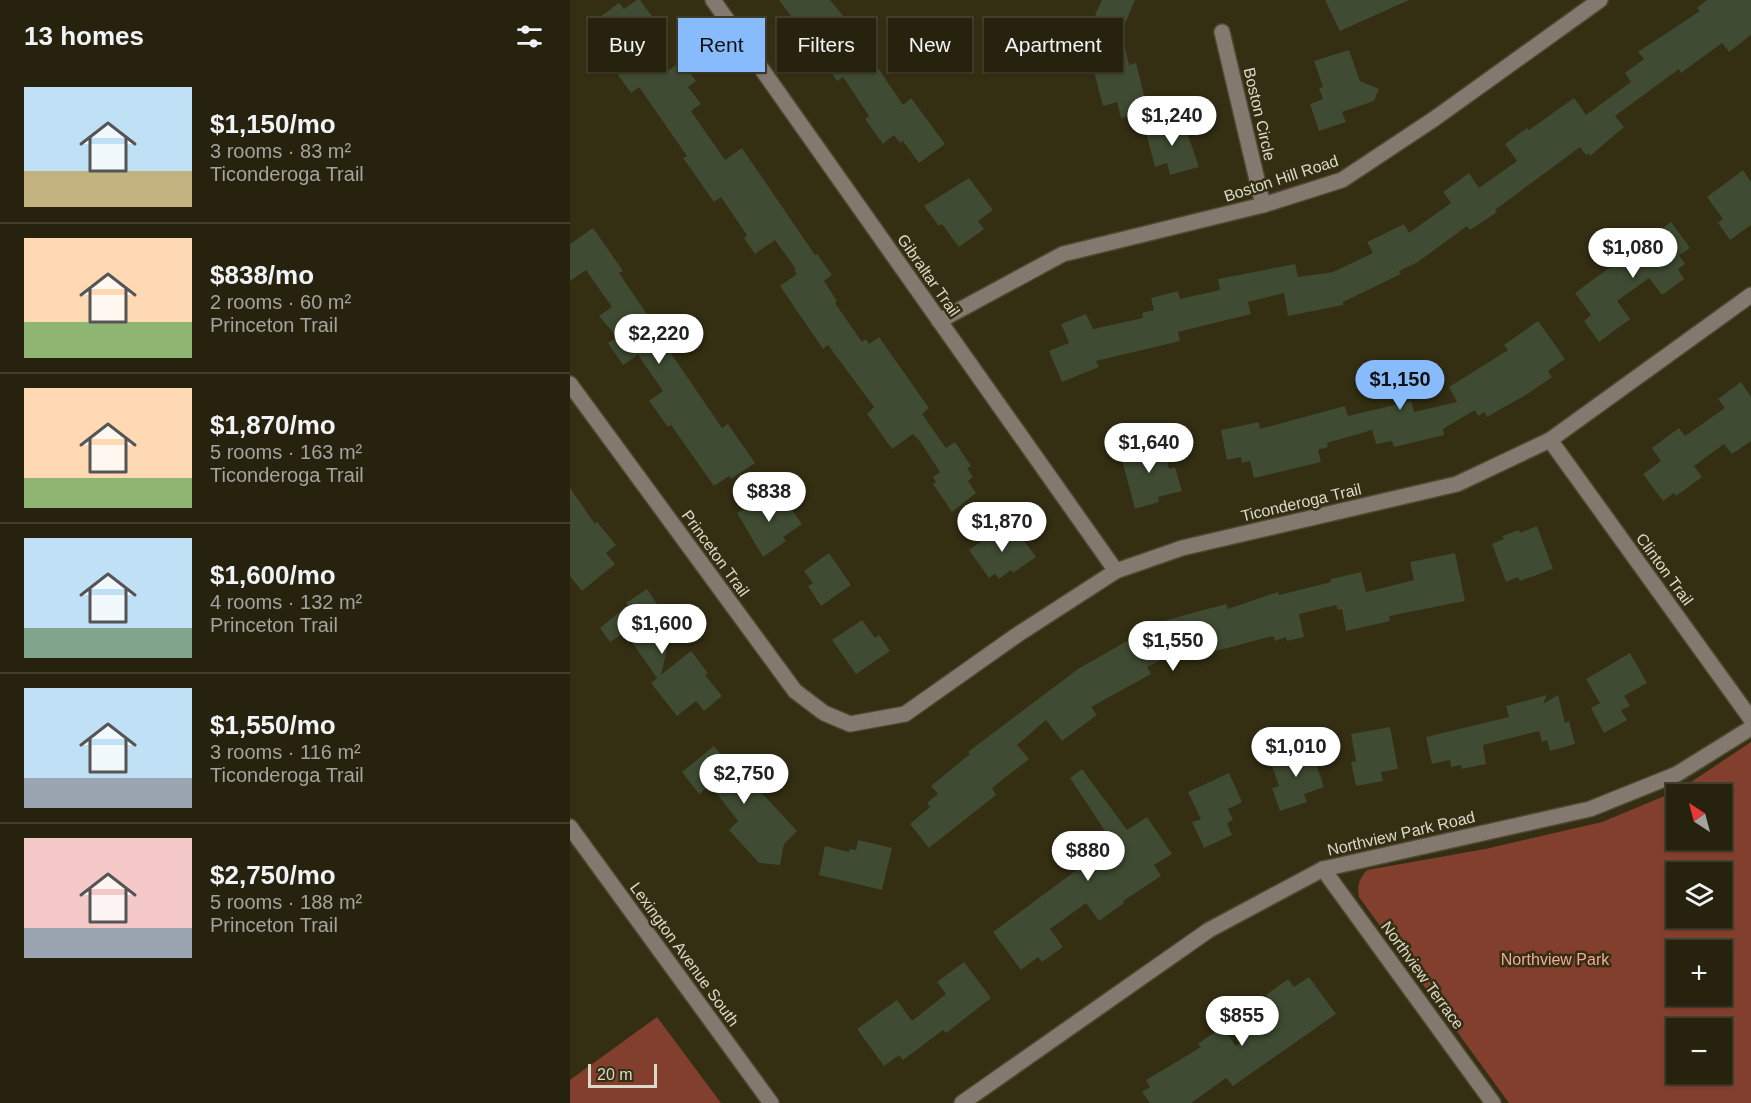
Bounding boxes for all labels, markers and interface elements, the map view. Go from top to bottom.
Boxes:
chip: Buy [588,18,666,72]
chip: Rent [678,18,765,72]
chip: Filters [777,18,876,72]
chip: New [888,18,972,72]
chip: Apartment [984,18,1123,72]
icon: filters [513,20,546,53]
text: 13 homes [24,21,144,51]
street label: Boston Circle [1241,66,1279,162]
pin: $1,240 [1123,96,1221,147]
text: $1,240 [1141,104,1203,126]
text: $1,150/mo [210,109,336,139]
icon: home [72,111,144,183]
text: 3 rooms · 83 m² [210,140,351,162]
street label: Boston Hill Road [1222,152,1340,205]
text: Ticonderoga Trail [210,163,364,185]
pin: $1,080 [1584,228,1682,279]
street label: Gibraltar Trail [894,231,963,319]
text: $1,080 [1602,236,1664,258]
text: $838/mo [210,260,314,290]
icon: home [72,262,144,334]
text: 2 rooms · 60 m² [210,291,351,313]
text: Princeton Trail [210,314,338,336]
pin: $2,220 [610,314,708,365]
text: $2,220 [628,322,690,344]
pin: $1,150 [1351,360,1449,411]
text: $1,150 [1369,368,1431,390]
text: $1,870/mo [210,410,336,440]
icon: home [72,412,144,484]
pin: $1,640 [1100,423,1198,474]
text: $1,640 [1118,431,1180,453]
text: 5 rooms · 163 m² [210,441,362,463]
text: Ticonderoga Trail [210,464,364,486]
pin: $838 [733,472,805,523]
text: $838 [747,480,791,502]
street label: Ticonderoga Trail [1239,480,1363,525]
pin: $1,870 [953,502,1051,553]
street label: Princeton Trail [679,507,753,600]
text: $1,870 [971,510,1033,532]
street label: Clinton Trail [1633,530,1696,608]
text: $1,600/mo [210,560,336,590]
icon: home [72,562,144,634]
text: 4 rooms · 132 m² [210,591,362,613]
pin: $1,600 [613,604,711,655]
text: $1,600 [631,612,693,634]
text: Princeton Trail [210,614,338,636]
pin: $1,550 [1124,621,1222,672]
text: $1,550 [1142,629,1204,651]
text: $1,550/mo [210,710,336,740]
icon: home [72,712,144,784]
pin: $1,010 [1247,727,1345,778]
text: $1,010 [1265,735,1327,757]
text: 3 rooms · 116 m² [210,741,361,763]
pin: $2,750 [695,754,793,805]
text: $2,750 [713,762,775,784]
text: Ticonderoga Trail [210,764,364,786]
north arrow [1666,784,1732,850]
map controls [1666,784,1732,1084]
street label: Northview Park Road [1326,808,1477,859]
pin: $880 [1052,831,1124,882]
text: $880 [1066,839,1110,861]
text: $2,750/mo [210,860,336,890]
icon: home [72,862,144,934]
button: layers [1666,862,1732,928]
street label: Lexington Avenue South [627,879,742,1029]
text: 5 rooms · 188 m² [210,891,362,913]
text: Princeton Trail [210,914,338,936]
street label: Northview Terrace [1378,918,1467,1032]
button: + [1666,940,1732,1006]
park label: Northview Park [1501,951,1610,968]
pin: $855 [1206,996,1278,1047]
text: $855 [1220,1004,1264,1026]
button: − [1666,1018,1732,1084]
scale bar [588,1061,657,1088]
text: 20 m [597,1066,633,1083]

